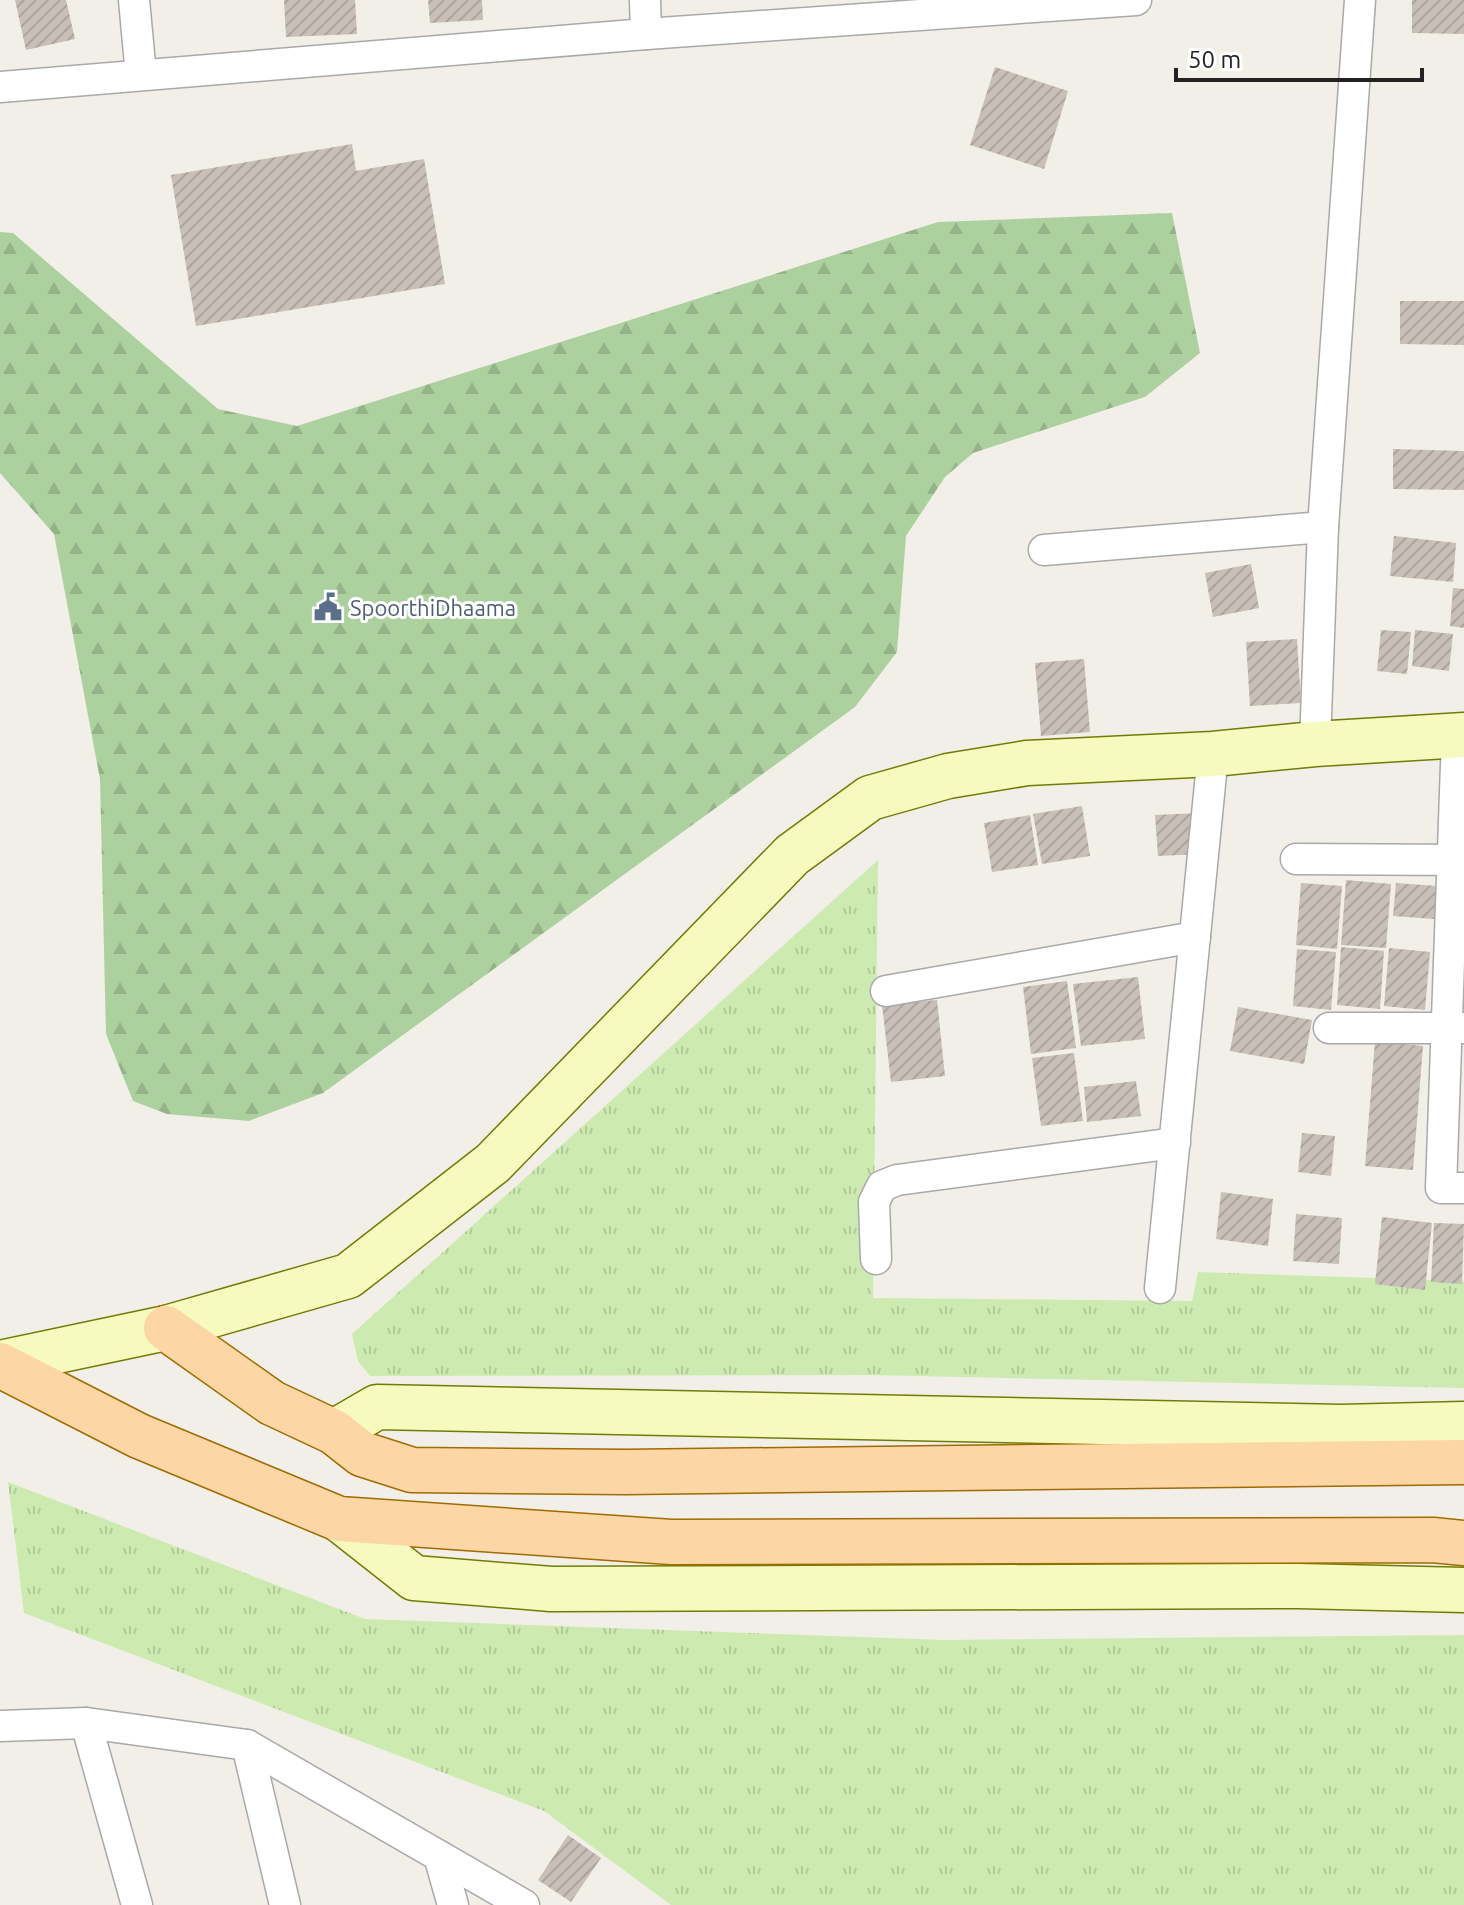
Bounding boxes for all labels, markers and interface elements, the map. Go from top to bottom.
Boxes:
scale bar [1176,32,1422,82]
text: 50 m [1188,46,1241,73]
public building icon: SpoorthiDhaama [313,592,343,622]
place label: SpoorthiDhaama [350,595,516,620]

